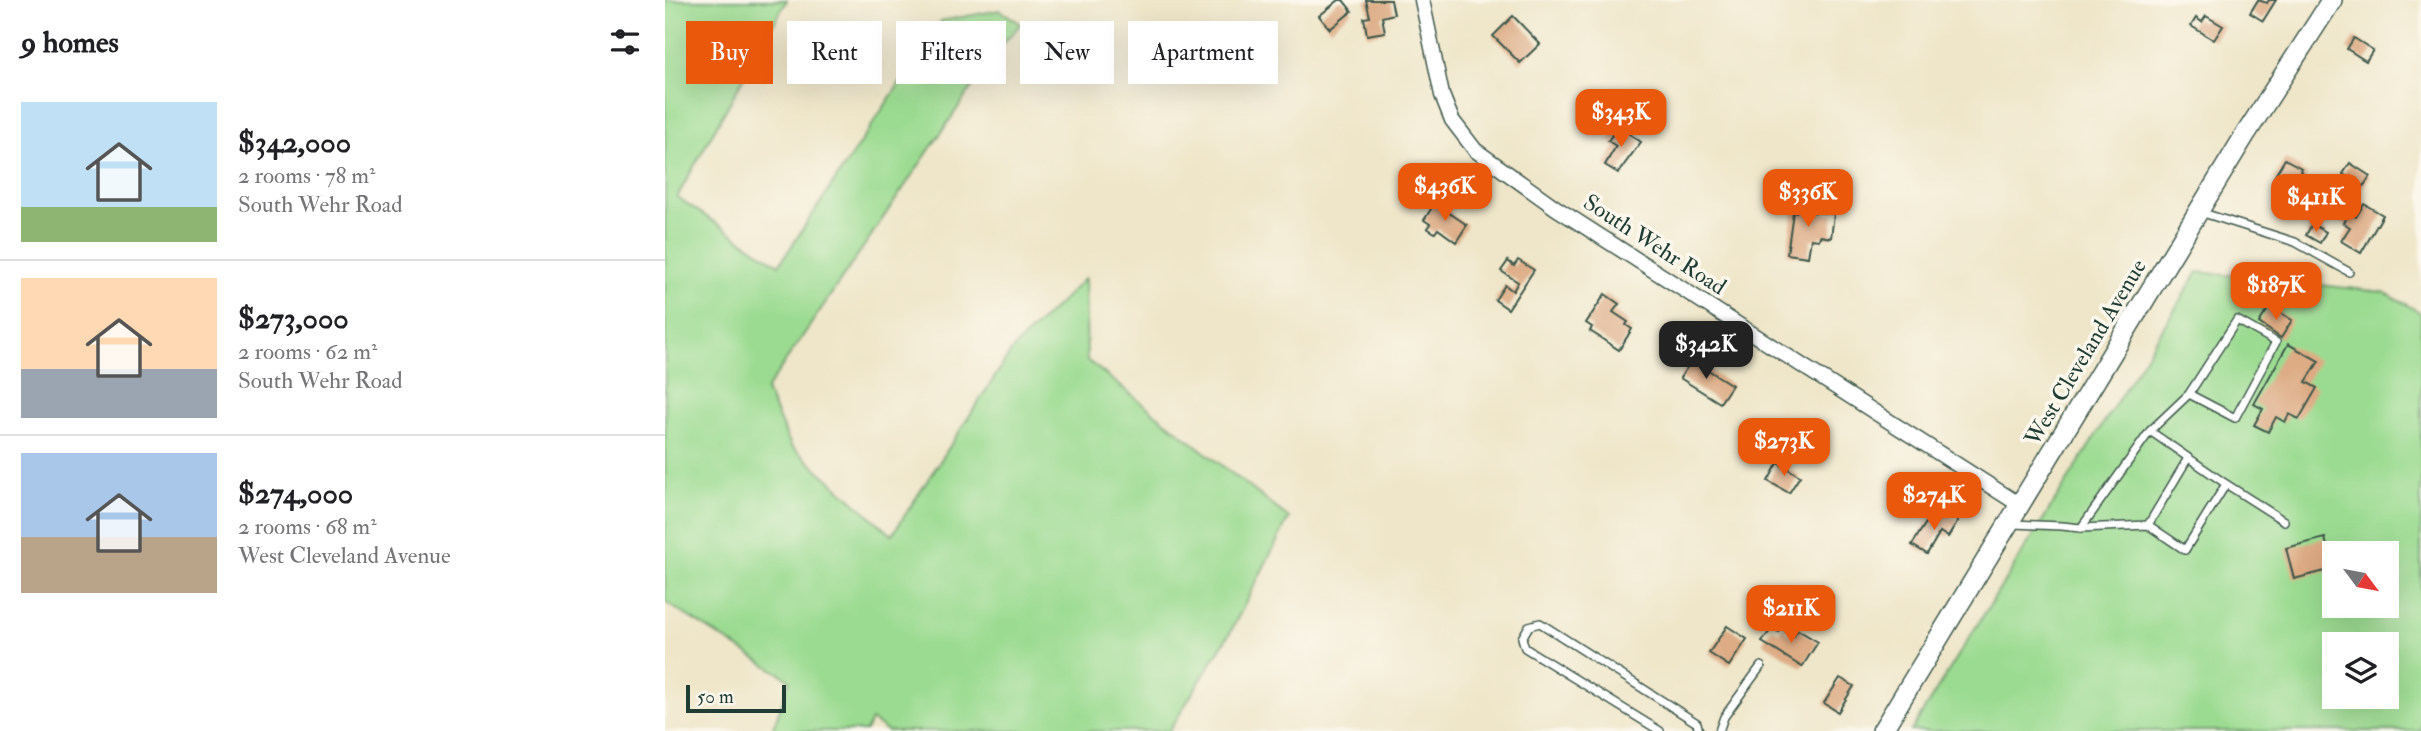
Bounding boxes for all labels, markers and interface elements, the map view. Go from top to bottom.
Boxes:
chip: Buy [686,21,773,84]
chip: Rent [787,21,882,84]
chip: Filters [896,21,1006,84]
chip: New [1020,21,1114,84]
chip: Apartment [1128,21,1278,84]
icon: filters [606,23,644,61]
text: 9 homes [21,24,119,61]
pin: $343K [1572,90,1670,149]
text: $343K [1591,97,1651,126]
text: $342,000 [238,124,351,161]
icon: home [77,130,161,214]
text: 2 rooms · 78 m² [238,161,376,190]
pin: $436K [1396,164,1494,223]
pin: $336K [1759,170,1857,229]
text: $436K [1414,171,1476,200]
pin: $411K [2267,174,2365,234]
text: $336K [1779,177,1837,206]
text: $411K [2287,182,2345,211]
street label: South Wehr Road [1578,187,1732,301]
text: South Wehr Road [238,190,403,219]
street label: West Cleveland Avenue [2018,253,2153,452]
pin: $187K [2227,262,2325,322]
text: $187K [2247,270,2305,299]
text: $273,000 [238,300,349,337]
icon: home [77,306,161,390]
pin: $342K [1657,322,1755,381]
text: $342K [1675,329,1737,358]
text: 2 rooms · 62 m² [238,337,377,366]
text: South Wehr Road [238,366,403,395]
pin: $273K [1735,419,1833,478]
text: $273K [1754,426,1814,455]
pin: $274K [1885,472,1983,532]
text: $274,000 [238,475,353,512]
text: $274K [1902,480,1966,509]
icon: home [77,481,161,565]
text: 2 rooms · 68 m² [238,512,377,541]
text: West Cleveland Avenue [238,541,451,570]
north arrow [2322,541,2399,618]
map controls [2322,541,2399,709]
pin: $211K [1742,586,1840,645]
text: $211K [1762,593,1820,622]
button: layers [2322,632,2399,709]
scale bar [686,682,786,714]
text: 50 m [697,685,734,709]

